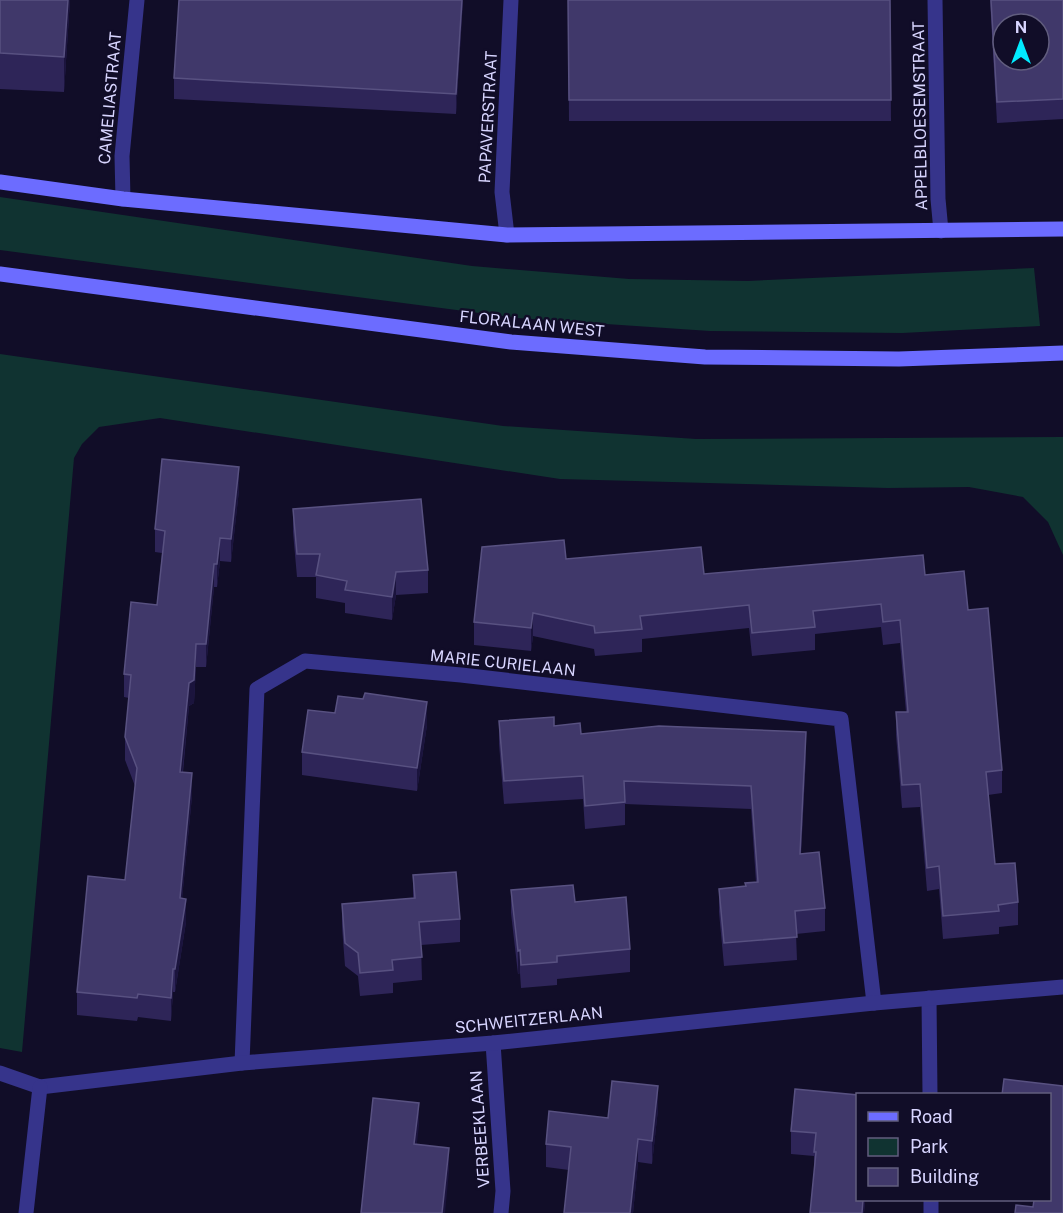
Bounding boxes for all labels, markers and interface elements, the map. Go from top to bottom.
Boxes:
north arrow [991,12,1051,72]
text: N [1015,18,1027,37]
street label: APPELBLOESEMSTRAAT [909,21,931,211]
street label: CAMELIASTRAAT [95,30,125,165]
street label: PAPAVERSTRAAT [475,50,501,184]
street label: FLORALAAN WEST [459,307,606,341]
street label: MARIE CURIELAAN [429,646,577,680]
street label: SCHWEITZERLAAN [454,1003,604,1037]
street label: VERBEEKLAAN [466,1070,494,1188]
legend [856,1093,1051,1201]
text: Road [910,1106,953,1127]
text: Park [910,1136,948,1157]
text: Building [910,1166,979,1187]

